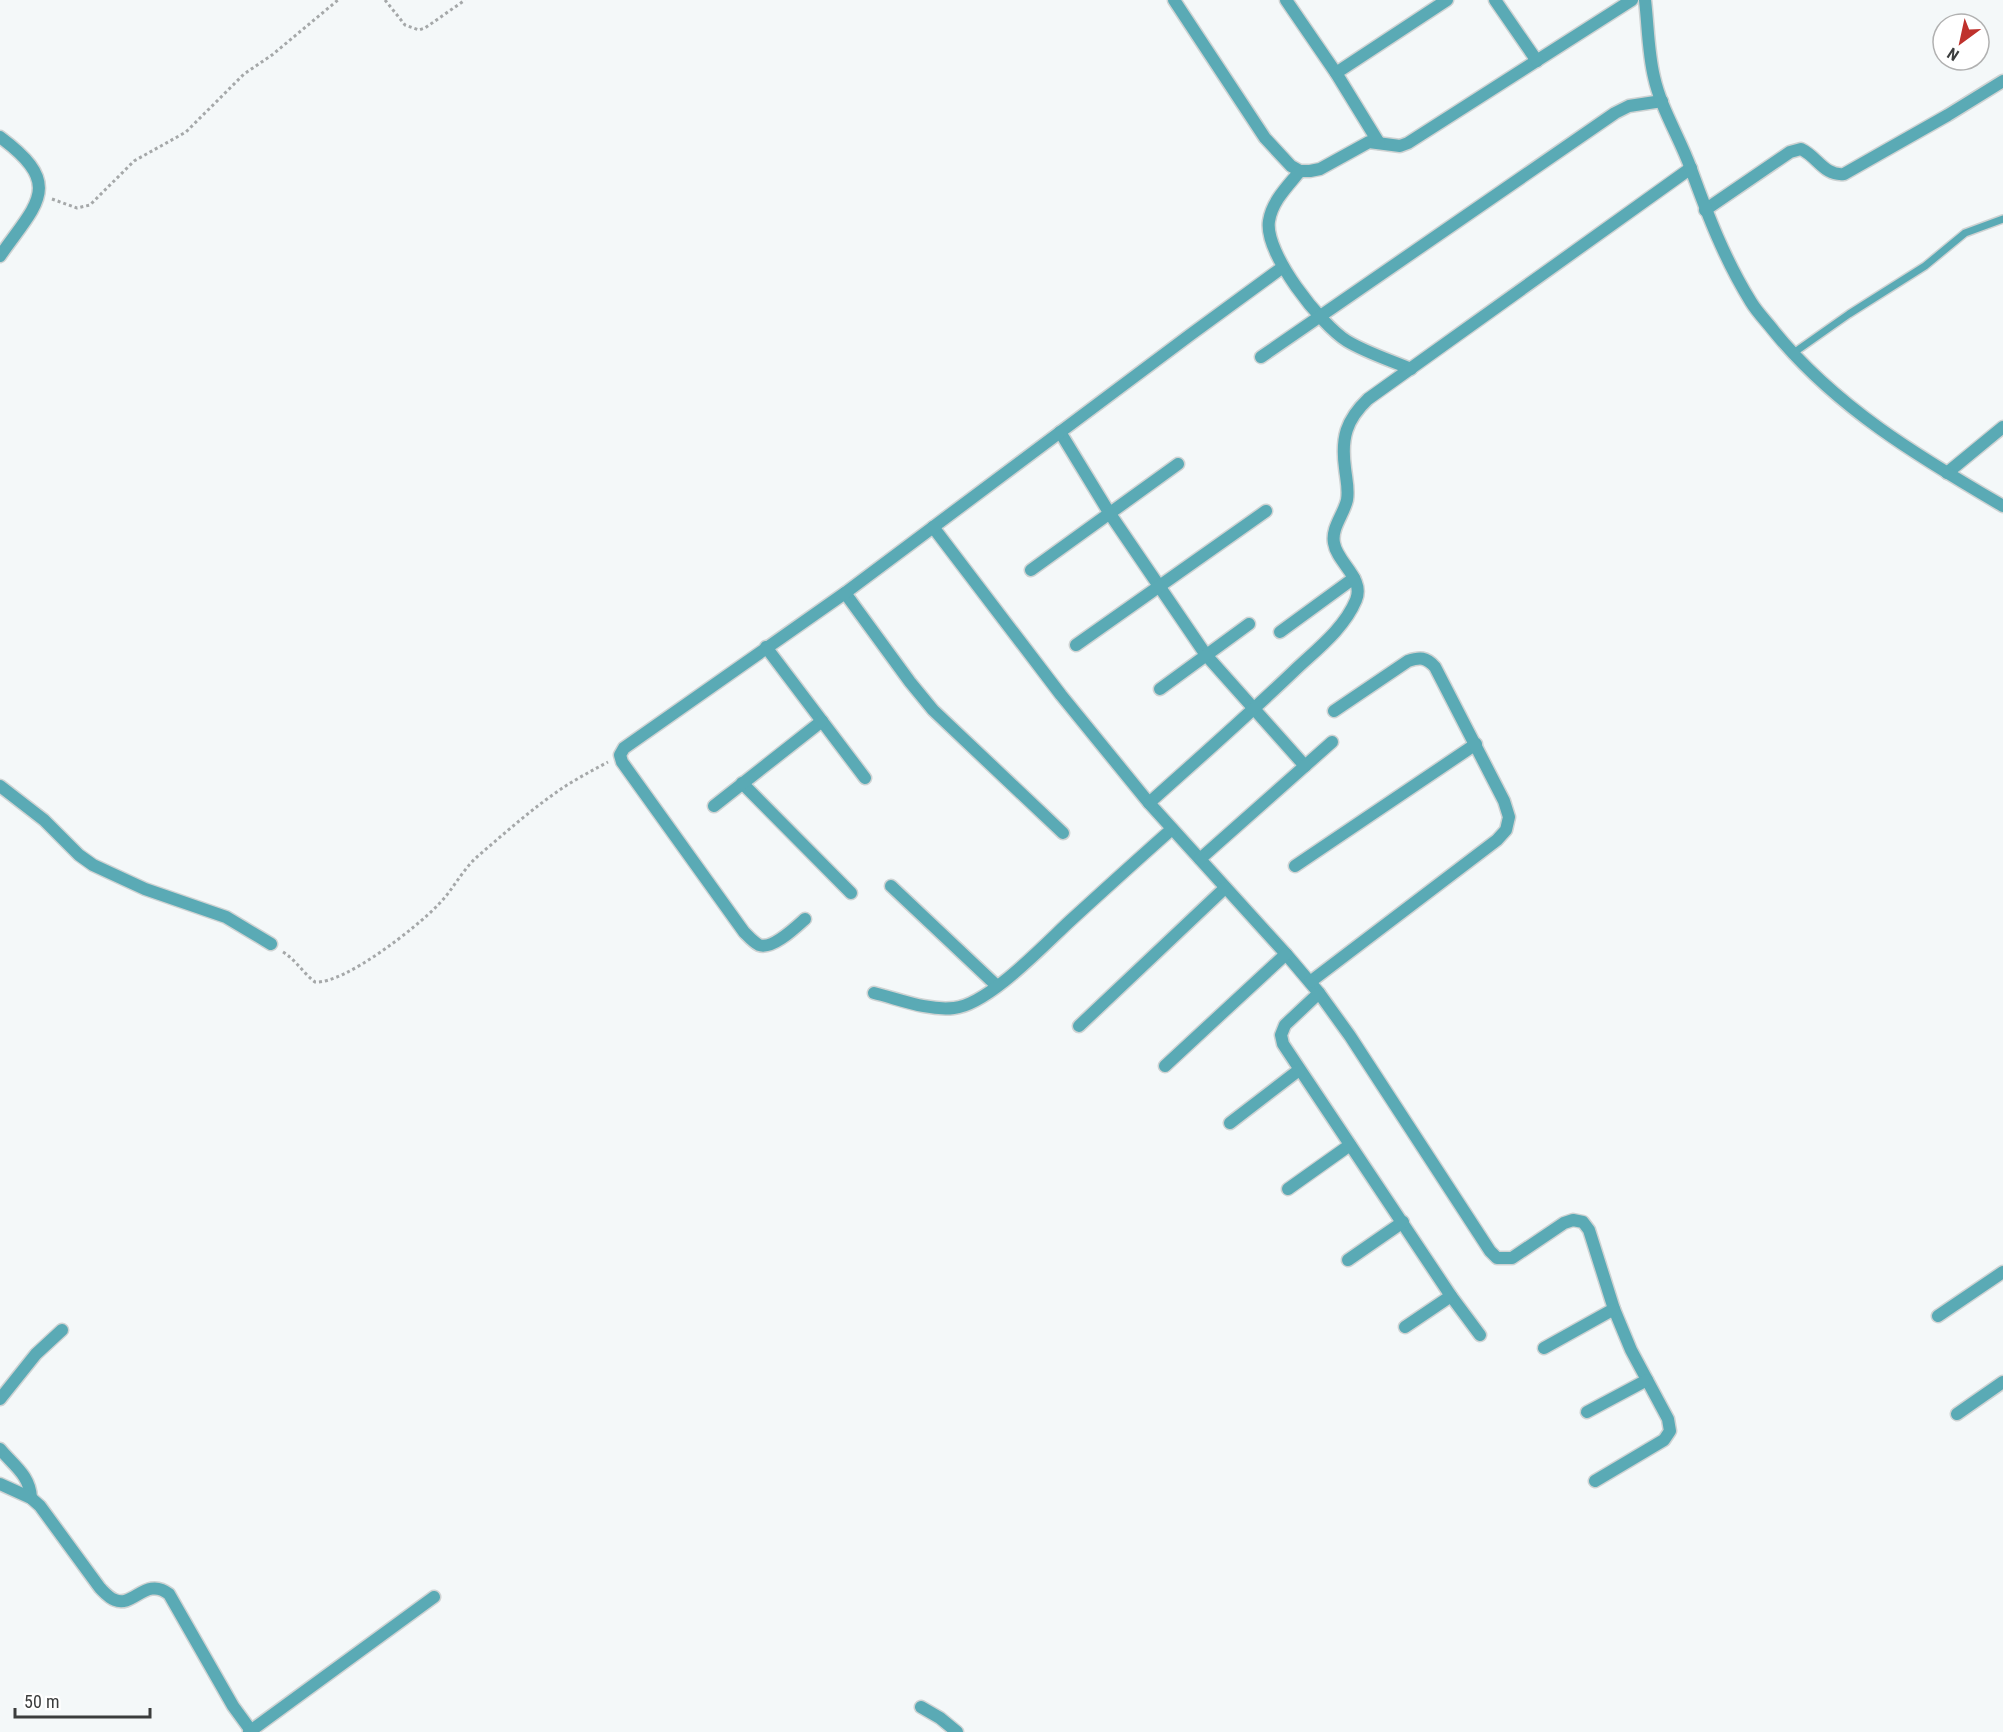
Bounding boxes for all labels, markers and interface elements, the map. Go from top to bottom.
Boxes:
north arrow [1931,12,1991,72]
text: N [1944,44,1962,65]
scale bar [15,1681,150,1719]
text: 50 m [24,1691,59,1712]

